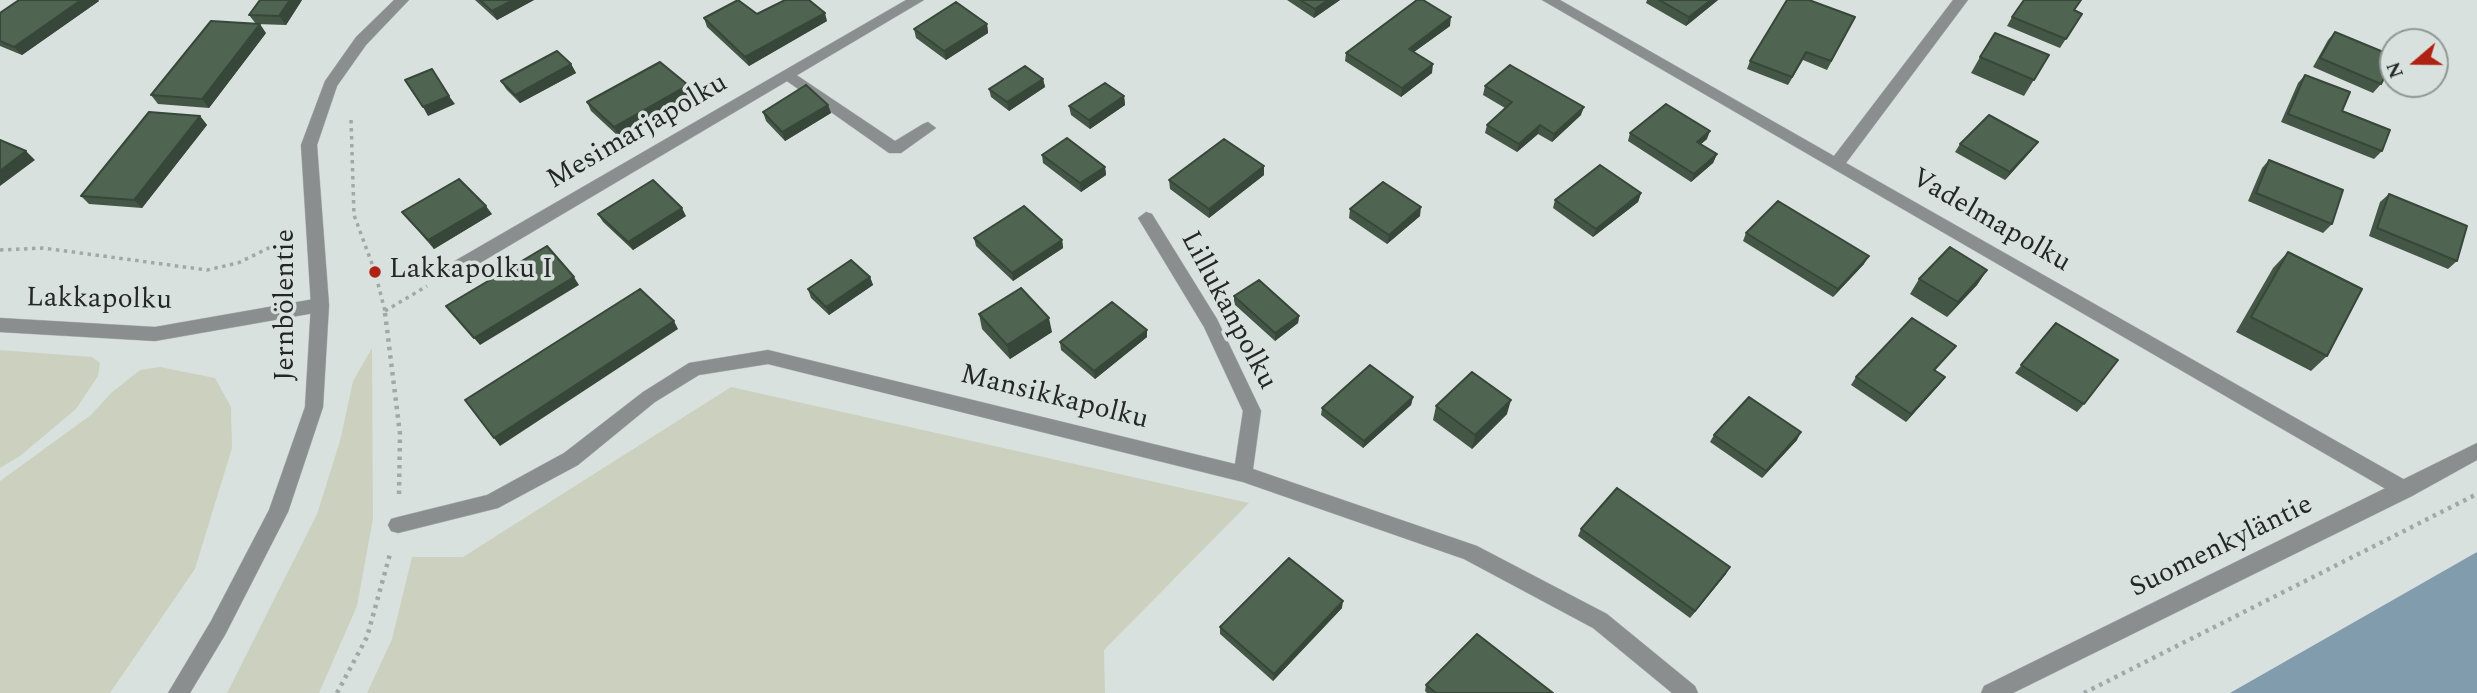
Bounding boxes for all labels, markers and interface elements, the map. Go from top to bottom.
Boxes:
north arrow [2379,28,2449,98]
text: N [2379,57,2412,82]
street label: Mesimarjapolku [542,68,734,198]
street label: Vadelmapolku [1904,163,2076,281]
street label: Lillukanpolku [1171,226,1283,396]
street label: Jernbölentie [271,229,305,381]
place label: Lakkapolku I [389,255,553,289]
marker: Lakkapolku I [367,264,383,280]
street label: Lakkapolku [26,283,172,319]
street label: Mansikkapolku [957,359,1151,439]
street label: Suomenkyläntie [2125,489,2319,607]

